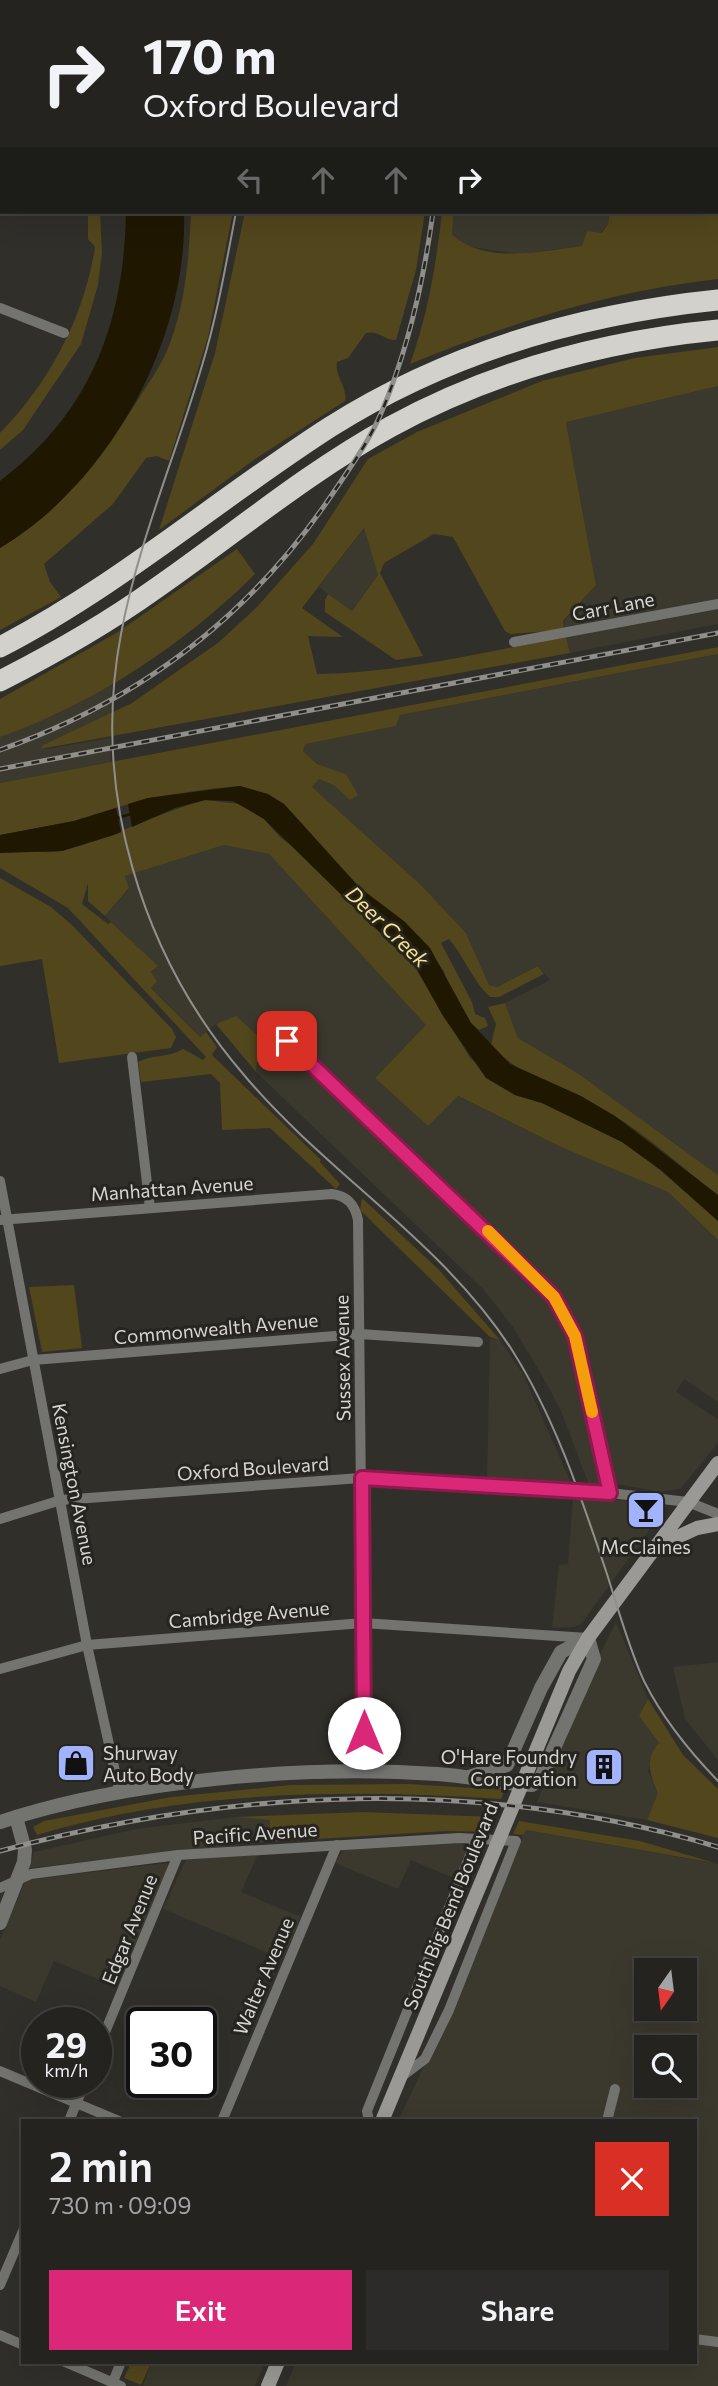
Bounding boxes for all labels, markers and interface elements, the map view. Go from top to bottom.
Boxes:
text: 170 m [143,24,276,84]
icon: right [28,28,119,119]
text: Oxford Boulevard [143,84,399,124]
icon: left [231,161,269,199]
icon: ahead [304,161,342,199]
icon: ahead [377,161,415,199]
icon: right [450,161,488,199]
street label: Carr Lane [570,587,656,625]
water label: Deer Creek [341,880,435,972]
pin [257,1011,317,1071]
icon: arrive [268,1022,306,1060]
street label: Manhattan Avenue [90,1171,254,1205]
street label: Sussex Avenue [329,1295,355,1421]
street label: Commonwealth Avenue [113,1308,319,1348]
street label: Kensington Avenue [48,1401,102,1567]
street label: Oxford Boulevard [176,1451,330,1485]
bar icon: McClaines [625,1489,667,1531]
place label: McClaines [601,1535,691,1558]
street label: Cambridge Avenue [168,1596,330,1632]
position arrow [327,1696,401,1770]
place label: Shurway Auto Body [103,1741,194,1786]
shop icon: Shurway Auto Body [55,1742,97,1784]
place label: O'Hare Foundry Corporation [441,1745,577,1790]
building icon: O'Hare Foundry Corporation [583,1746,625,1788]
street label: South Big Bend Boulevard [398,1799,502,2013]
street label: Pacific Avenue [192,1817,318,1849]
street label: Edgar Avenue [96,1870,162,1988]
street label: Walter Avenue [228,1914,298,2038]
north arrow [634,1958,696,2021]
map controls [634,1958,697,2098]
speed limit sign: 30 [126,2007,217,2098]
text: 29 [46,2022,87,2065]
button: search [634,2035,697,2098]
text: km/h [45,2059,88,2081]
text: 2 min [49,2139,153,2191]
button: close [595,2142,669,2216]
text: 730 m · 09:09 [49,2191,191,2219]
button: Exit [49,2270,352,2350]
button: Share [366,2270,669,2350]

